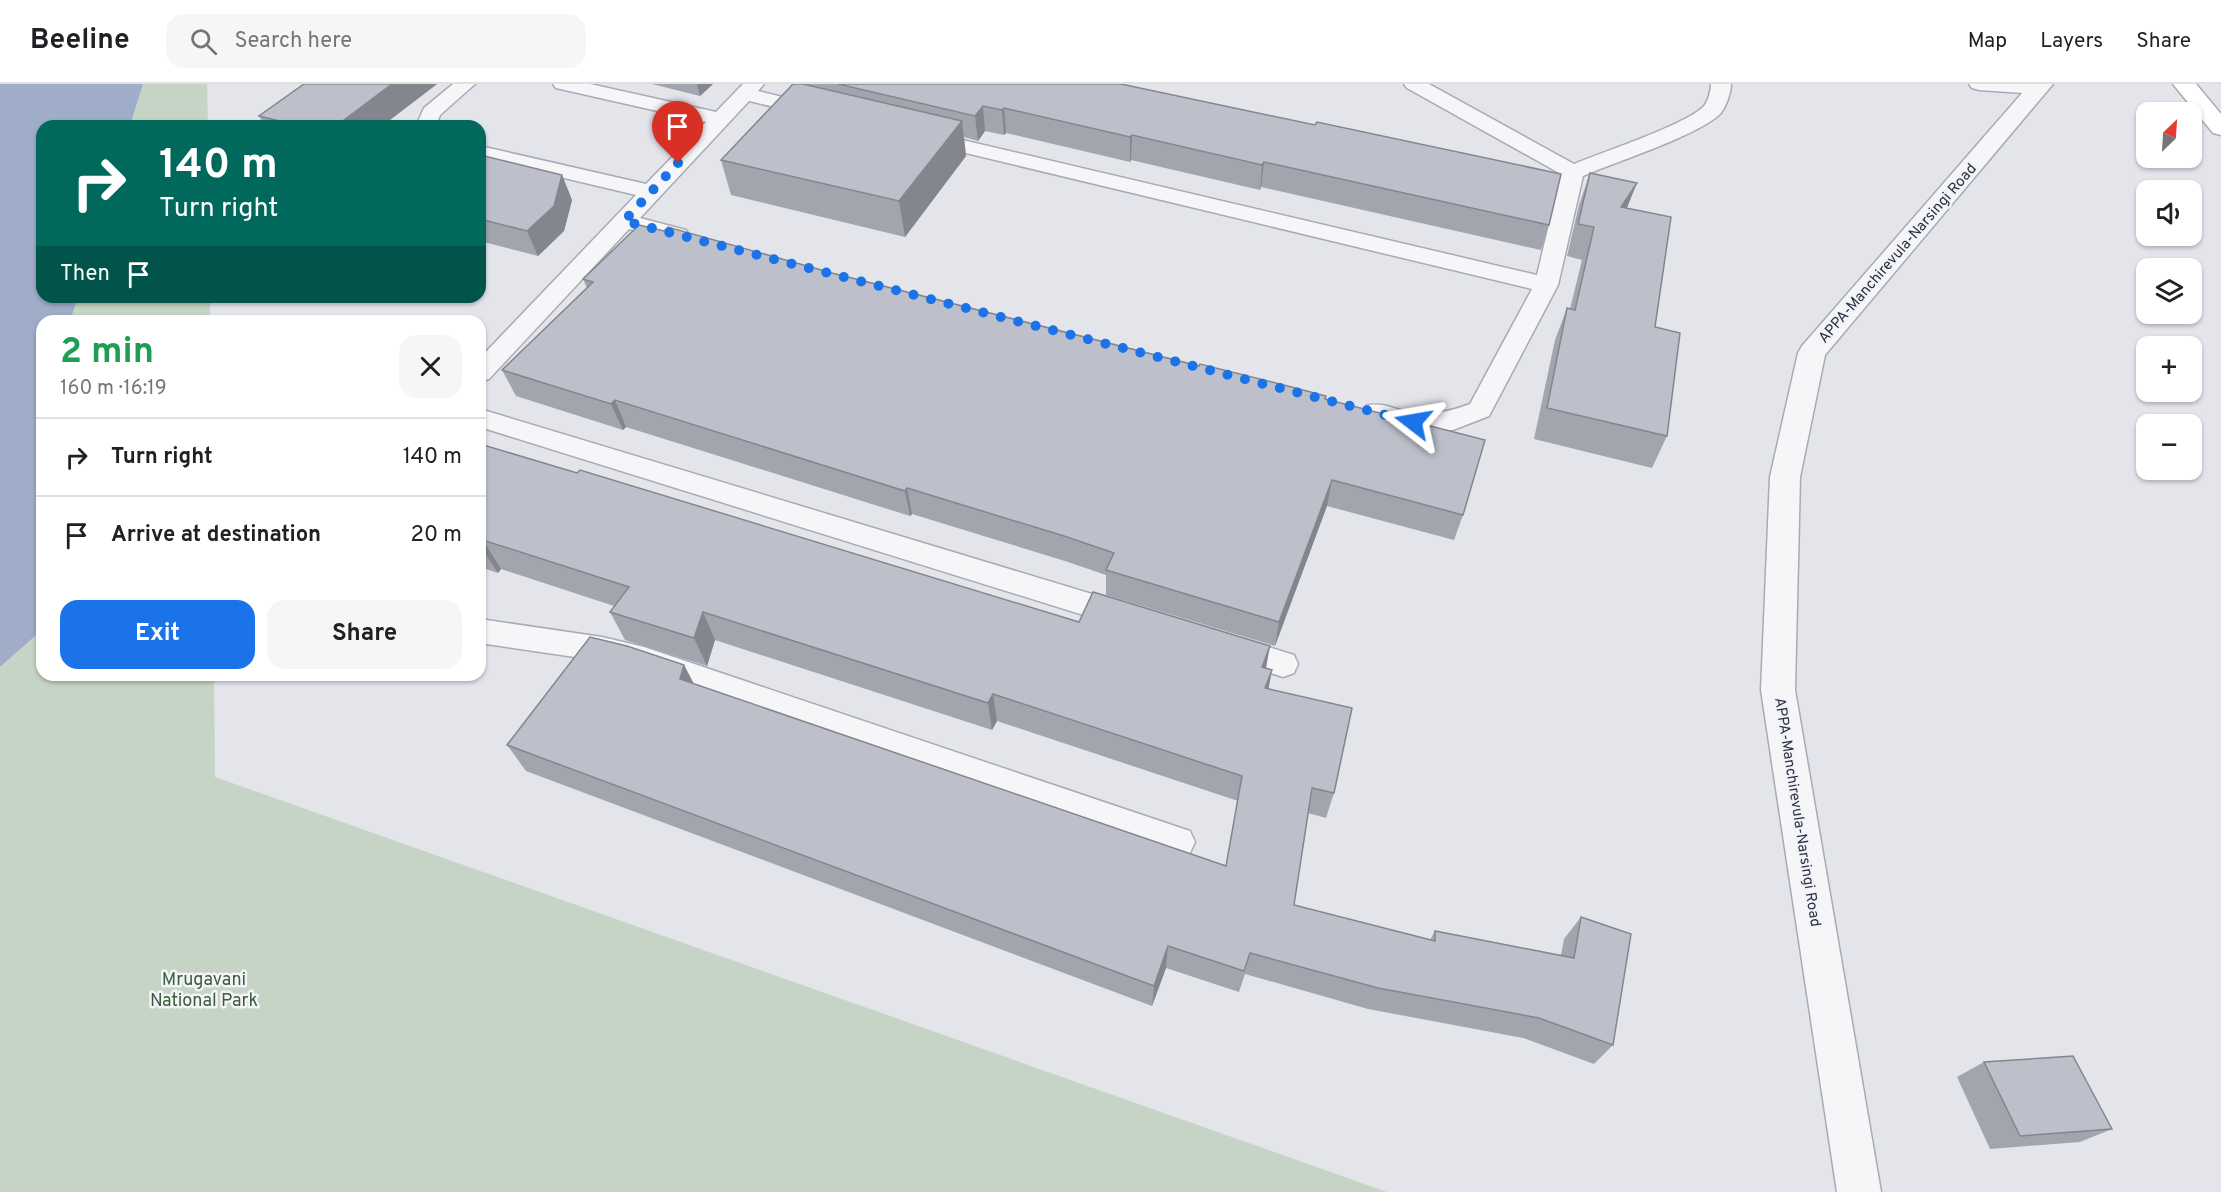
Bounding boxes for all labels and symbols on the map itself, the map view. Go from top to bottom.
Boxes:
pin [652,101,703,163]
north arrow [2136,102,2202,168]
street label: APPA-Manchirevula-Narsingi Road [1815,160,1981,348]
position arrow [1381,390,1445,454]
street label: APPA-Manchirevula-Narsingi Road [1769,696,1824,928]
park label: Mrugavani National Park [150,969,258,1013]

